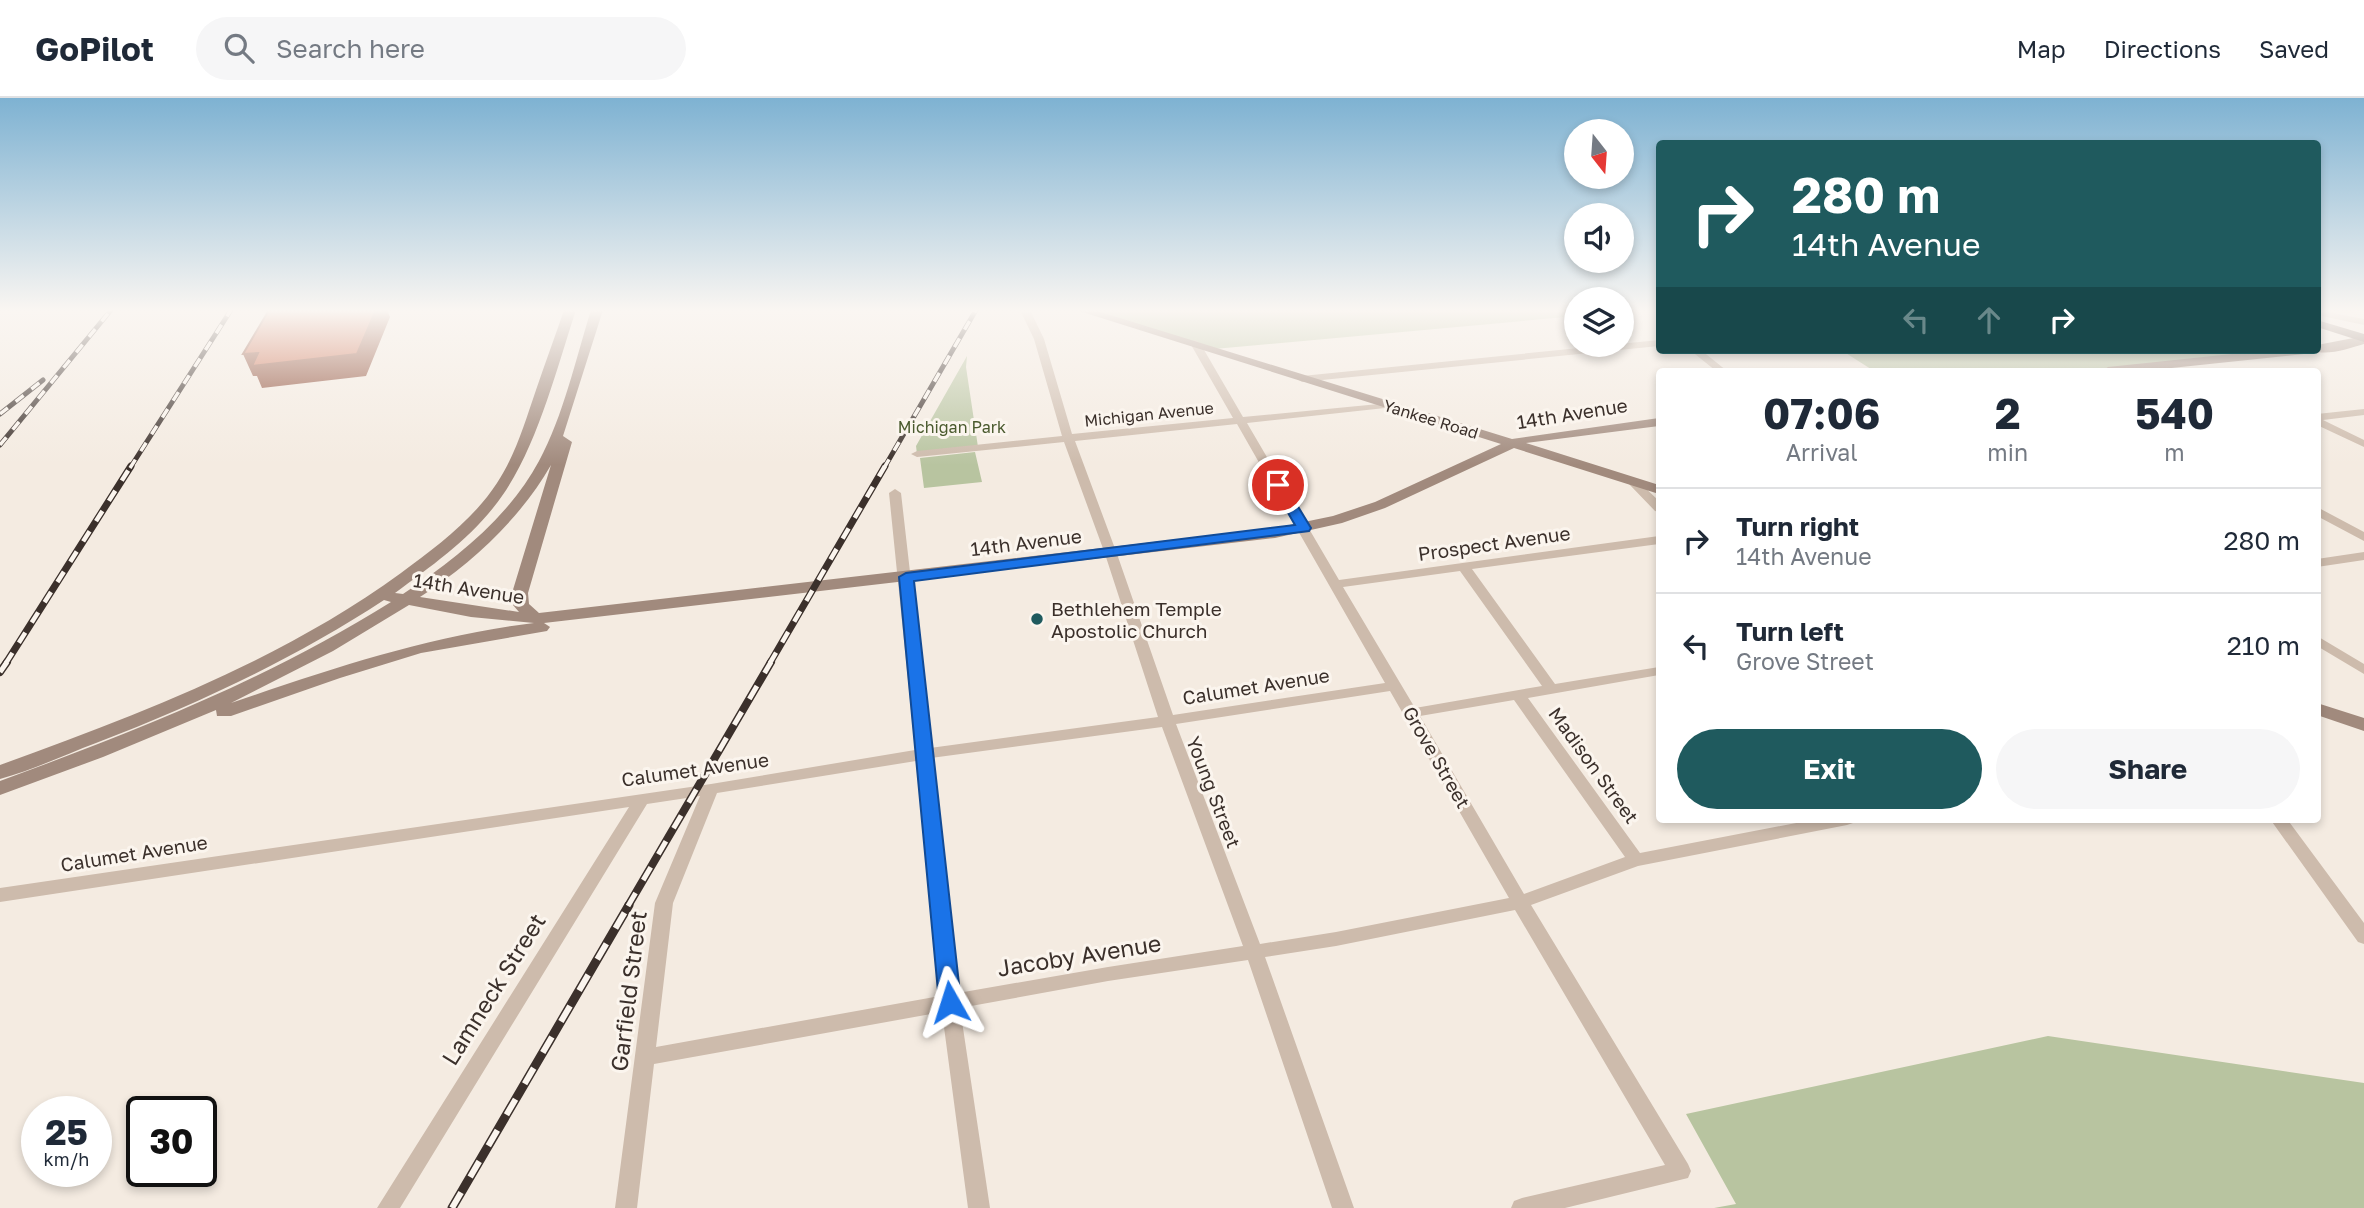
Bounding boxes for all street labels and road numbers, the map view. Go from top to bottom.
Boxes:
street label: 14th Avenue [1515,393,1629,433]
street label: Yankee Road [1381,395,1481,443]
street label: Michigan Avenue [1083,397,1215,431]
street label: Prospect Avenue [1416,521,1572,565]
street label: 14th Avenue [969,524,1083,560]
street label: 14th Avenue [412,568,526,608]
street label: Calumet Avenue [1181,663,1331,709]
street label: Grove Street [1399,702,1475,812]
street label: Madison Street [1544,702,1644,828]
street label: Young Street [1182,733,1246,851]
street label: Calumet Avenue [620,747,770,791]
street label: Calumet Avenue [59,830,209,876]
street label: Lamneck Street [435,908,551,1070]
street label: Garfield Street [604,909,652,1073]
street label: Jacoby Avenue [995,928,1163,982]

